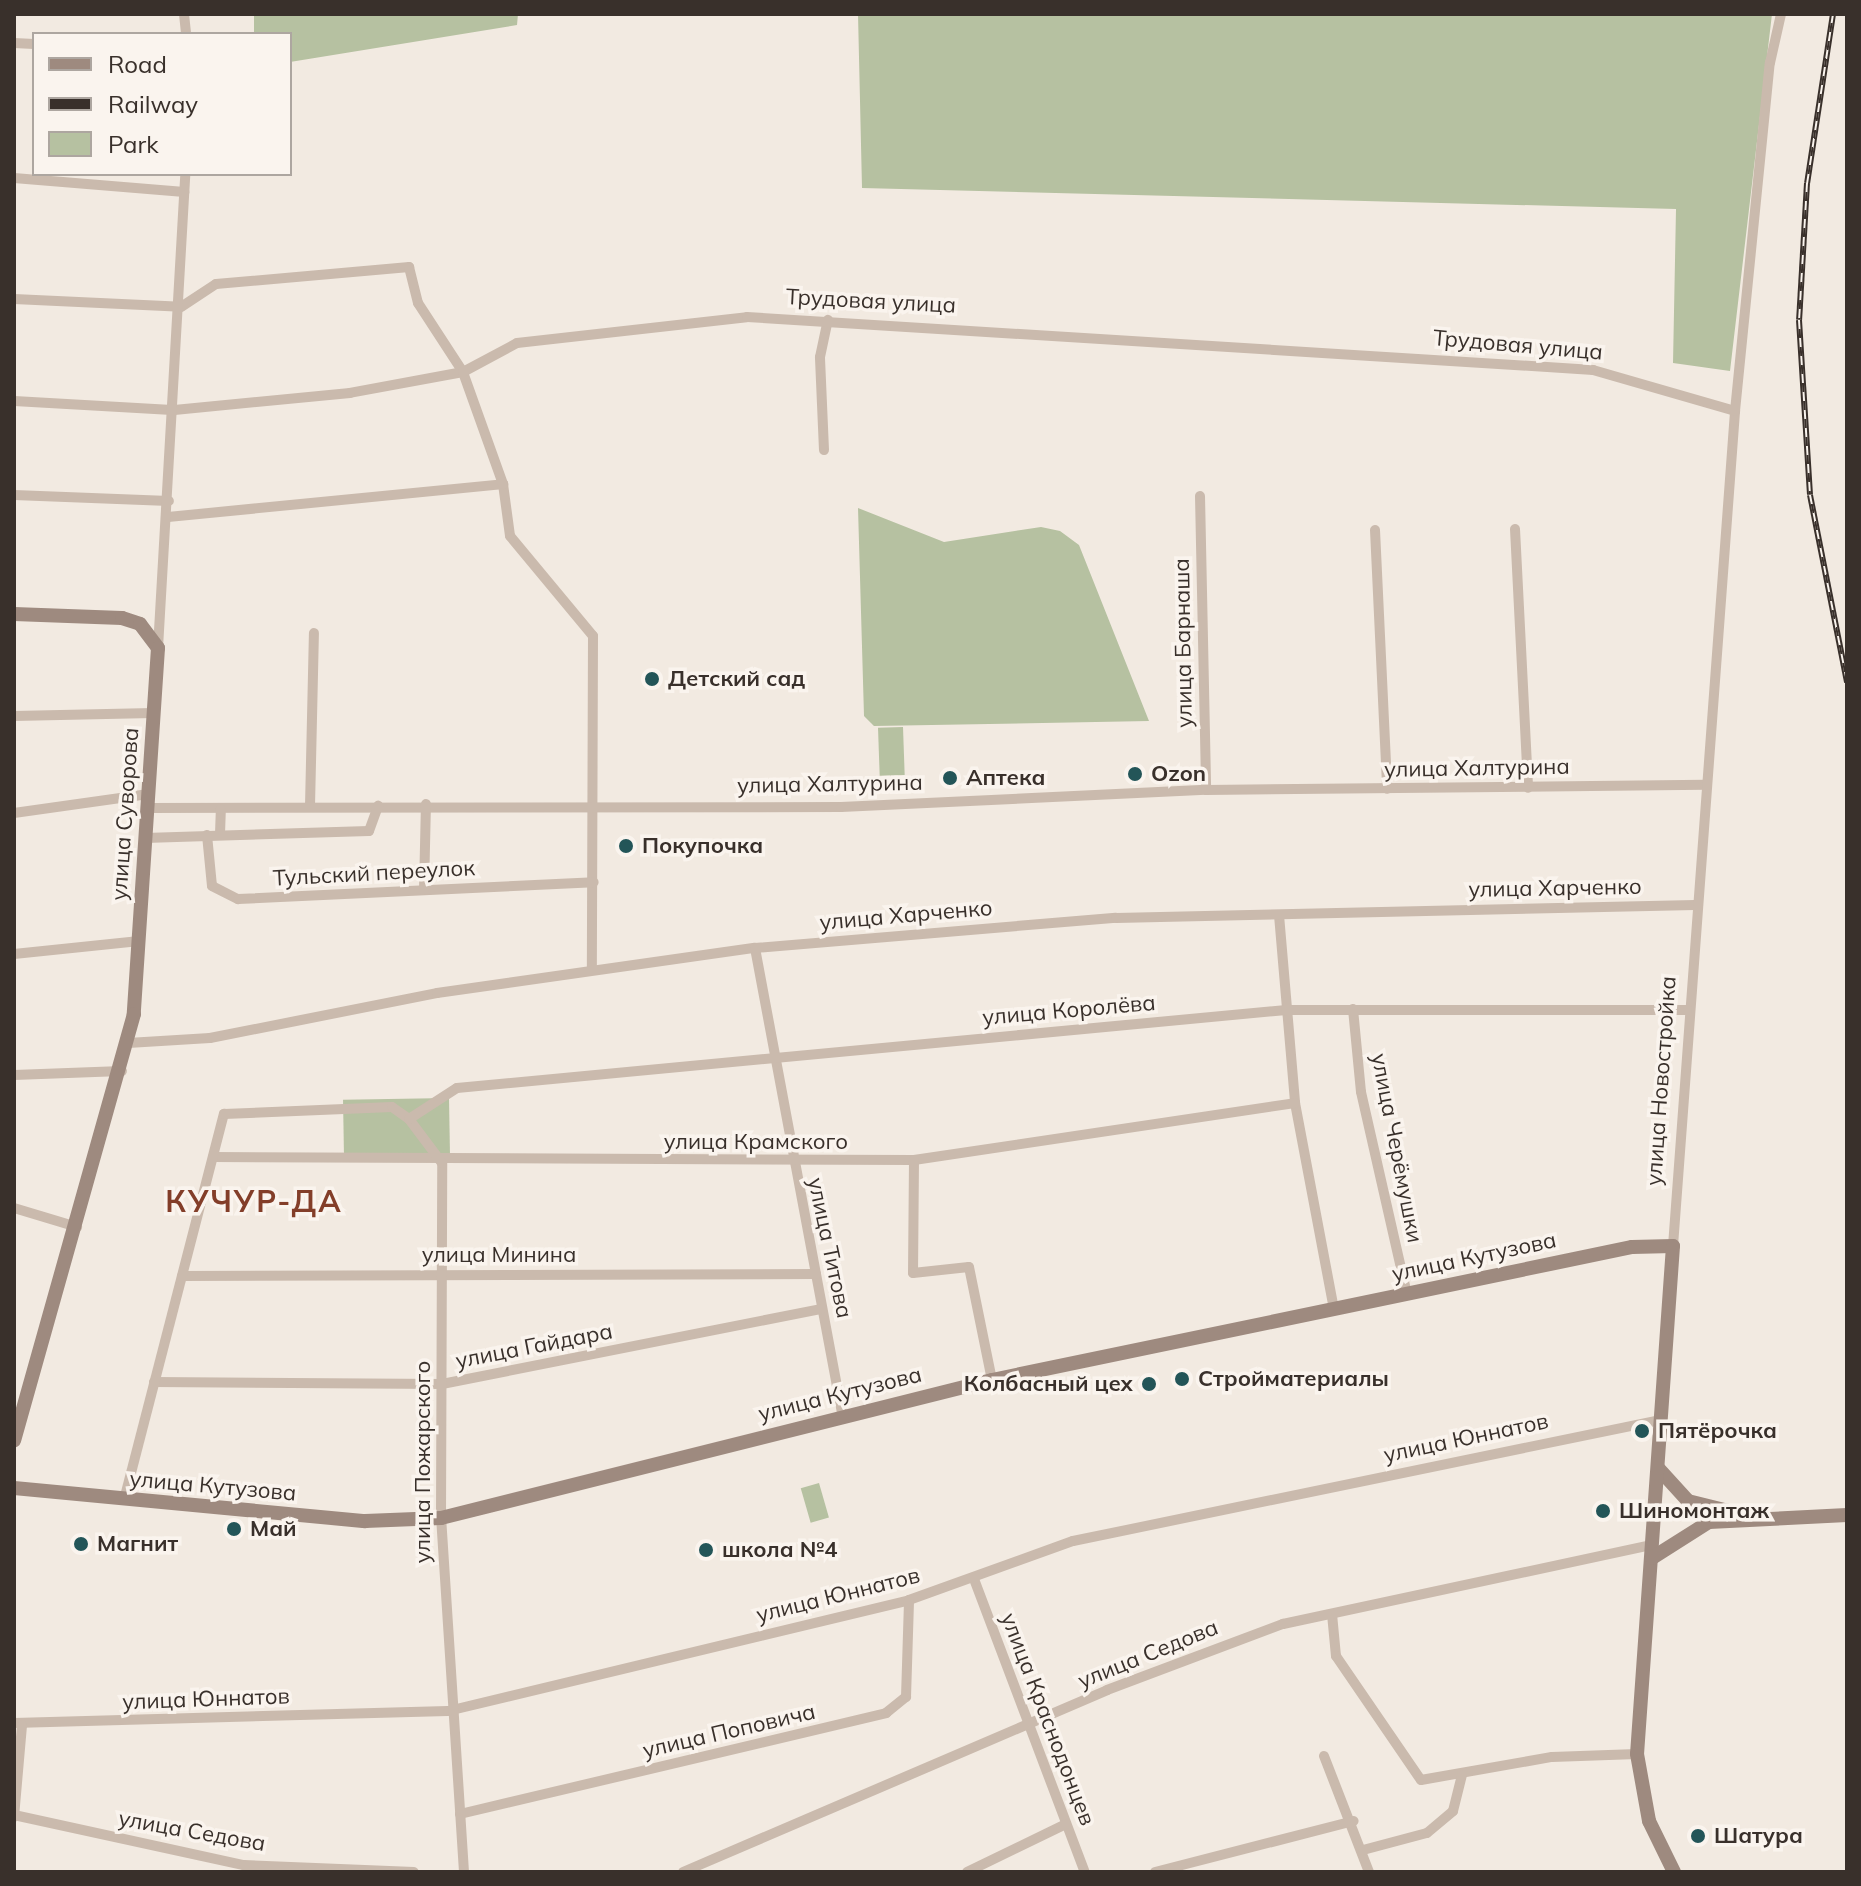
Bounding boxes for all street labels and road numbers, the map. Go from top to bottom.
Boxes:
street label: Трудовая улица [785,283,957,319]
street label: Трудовая улица [1432,324,1604,366]
street label: улица Барнаша [1168,558,1198,728]
street label: улица Суворова [106,727,144,901]
street label: улица Халтурина [1384,753,1570,783]
street label: улица Халтурина [737,769,923,799]
street label: Тульский переулок [272,855,476,891]
street label: улица Харченко [1468,873,1642,903]
street label: улица Харченко [818,894,994,936]
street label: улица Новостройка [1641,975,1681,1187]
street label: улица Королёва [981,989,1157,1031]
street label: улица Черёмушки [1366,1051,1428,1245]
street label: улица Крамского [664,1129,848,1155]
street label: улица Титова [802,1175,858,1321]
street label: улица Кутузова [1389,1227,1559,1287]
street label: улица Минина [422,1242,576,1268]
street label: улица Гайдара [453,1318,615,1374]
street label: улица Пожарского [410,1361,436,1563]
street label: улица Кутузова [756,1361,924,1427]
street label: улица Юннатов [1381,1408,1551,1468]
street label: улица Кутузова [129,1466,297,1506]
street label: улица Юннатов [754,1562,922,1628]
street label: улица Краснодонцев [995,1609,1101,1829]
street label: улица Седова [1074,1614,1222,1694]
street label: улица Юннатов [122,1683,290,1715]
street label: улица Поповича [640,1698,818,1764]
street label: улица Седова [116,1805,268,1857]

